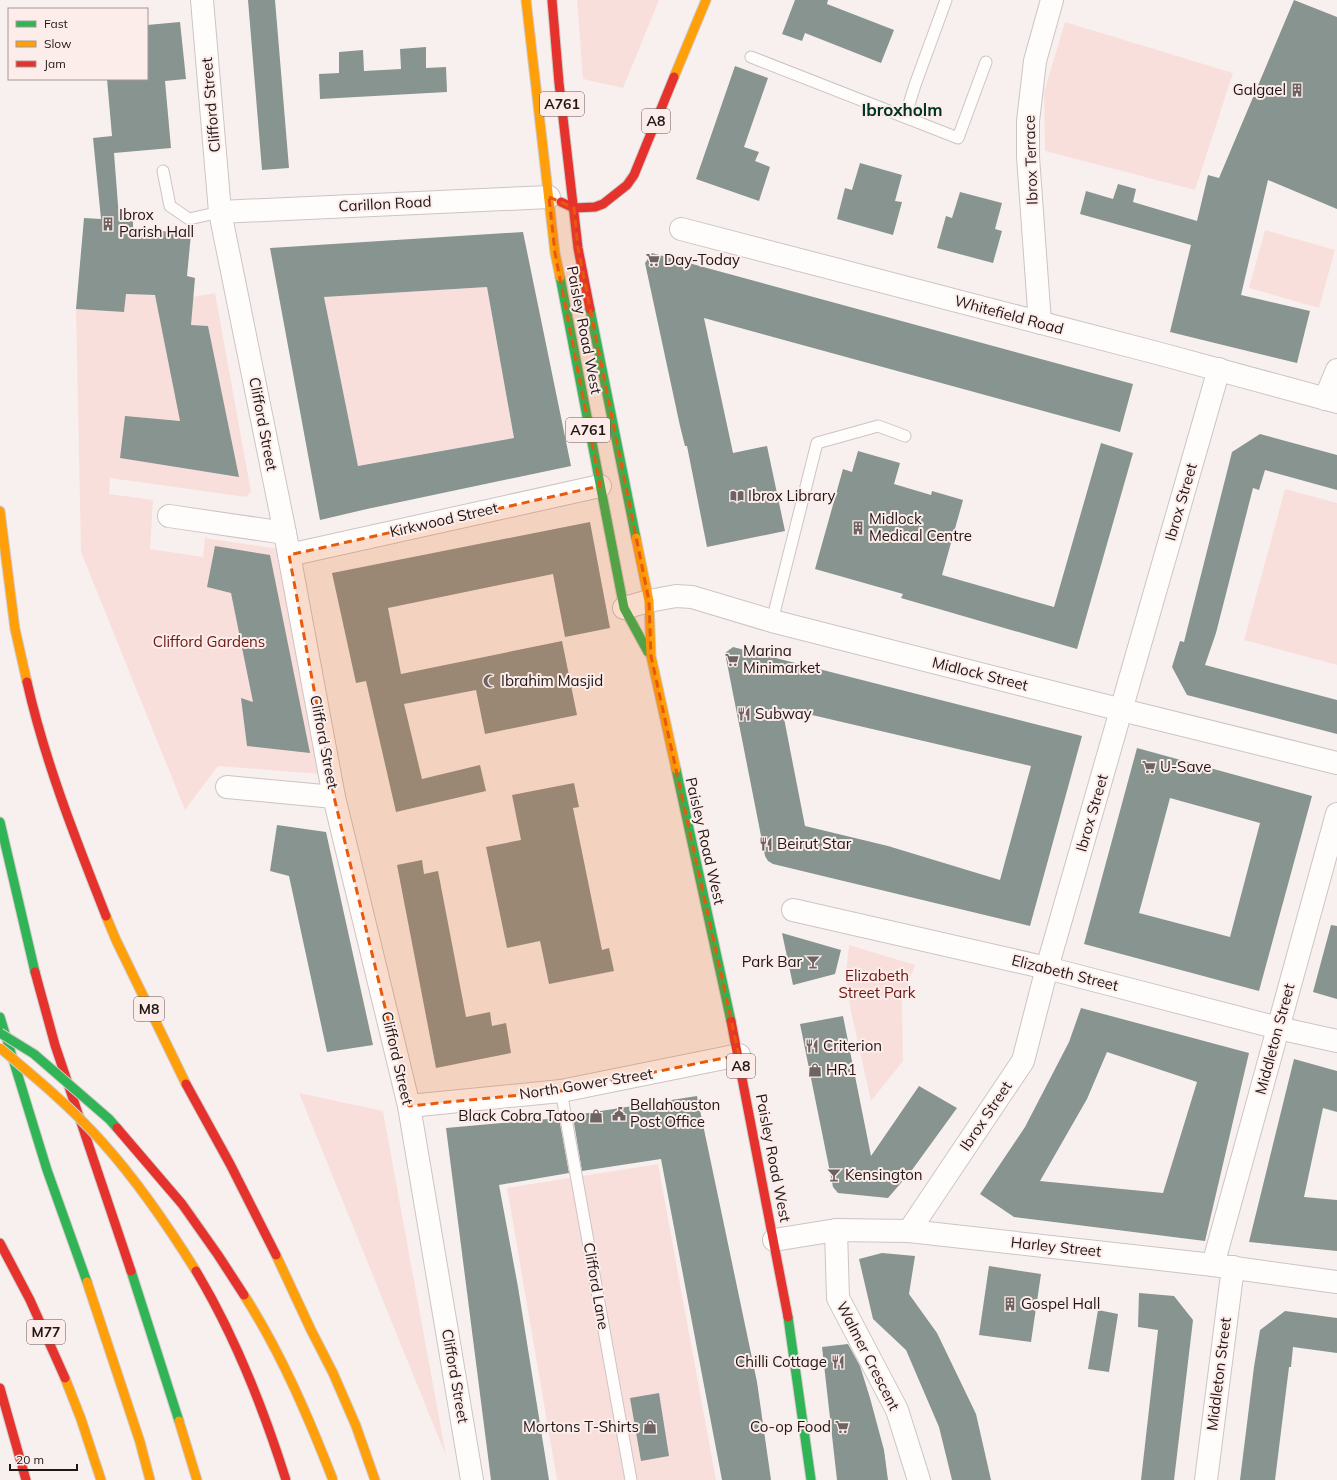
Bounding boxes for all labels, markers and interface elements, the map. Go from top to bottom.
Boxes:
legend [8,8,148,80]
text: Fast [44,16,68,31]
text: Slow [44,36,72,51]
text: Jam [44,56,66,71]
street label: Clifford Street [197,57,224,153]
place label: Galgael [1233,80,1286,99]
building icon: Galgael [1289,82,1305,98]
road number: A761 [540,92,584,116]
district label: Ibroxholm [861,99,943,120]
road number: A8 [642,109,670,133]
street label: Ibrox Terrace [1019,115,1042,205]
street label: Carillon Road [338,192,432,215]
place label: Ibrox Parish Hall [119,205,194,241]
building icon: Ibrox Parish Hall [100,216,116,232]
place label: Day-Today [664,250,740,269]
supermarket icon: Day-Today [645,252,661,268]
street label: Paisley Road West [563,264,606,396]
street label: Whitefield Road [952,291,1066,338]
street label: Clifford Street [245,375,282,473]
road number: A761 [566,418,610,442]
street label: Ibrox Street [1160,461,1201,543]
place label: Ibrox Library [748,486,836,505]
library icon: Ibrox Library [729,488,745,504]
street label: Kirkwood Street [388,498,500,541]
place label: Midlock Medical Centre [869,509,972,545]
building icon: Midlock Medical Centre [850,520,866,536]
park label: Clifford Gardens [153,632,265,651]
place label: Marina Minimarket [743,641,820,677]
supermarket icon: Marina Minimarket [724,652,740,668]
street label: Midlock Street [930,652,1030,695]
place label: Ibrahim Masjid [501,671,603,690]
mosque icon: Ibrahim Masjid [482,673,498,689]
street label: Clifford Street [306,693,343,791]
place label: Subway [755,704,812,723]
restaurant icon: Subway [736,706,752,722]
place label: U-Save [1160,757,1211,776]
supermarket icon: U-Save [1141,759,1157,775]
street label: Ibrox Street [1071,772,1112,854]
street label: Paisley Road West [682,775,729,906]
place label: Beirut Star [777,834,852,853]
restaurant icon: Beirut Star [758,836,774,852]
street label: Elizabeth Street [1010,950,1120,995]
place label: Park Bar [742,952,803,971]
bar icon: Park Bar [805,954,821,970]
park label: Elizabeth Street Park [839,966,916,1002]
street label: Middleton Street [1251,981,1298,1096]
road number: M8 [134,997,164,1021]
street label: Clifford Street [377,1009,417,1107]
place label: Criterion [823,1036,882,1055]
restaurant icon: Criterion [804,1038,820,1054]
road number: A8 [727,1054,755,1078]
place label: HR1 [826,1060,857,1079]
shop icon: HR1 [807,1062,823,1078]
street label: North Gower Street [518,1064,654,1103]
street label: Ibrox Street [955,1077,1016,1154]
street label: Paisley Road West [752,1092,795,1224]
place label: Bellahouston Post Office [630,1095,720,1131]
place label: Black Cobra Tatoo [458,1106,585,1125]
public building icon: Bellahouston Post Office [611,1106,627,1122]
shop icon: Black Cobra Tatoo [588,1108,604,1124]
place label: Kensington [845,1165,923,1184]
bar icon: Kensington [826,1167,842,1183]
street label: Harley Street [1010,1232,1102,1261]
street label: Clifford Lane [579,1241,613,1331]
place label: Gospel Hall [1021,1294,1100,1313]
building icon: Gospel Hall [1002,1296,1018,1312]
street label: Walmer Crescent [833,1298,904,1413]
street label: Middleton Street [1202,1316,1235,1432]
road number: M77 [27,1320,65,1344]
street label: Clifford Street [438,1327,473,1425]
place label: Chilli Cottage [735,1352,827,1371]
restaurant icon: Chilli Cottage [830,1354,846,1370]
place label: Mortons T-Shirts [523,1417,639,1436]
place label: Co-op Food [750,1417,831,1436]
shop icon: Mortons T-Shirts [642,1419,658,1435]
supermarket icon: Co-op Food [834,1419,850,1435]
scale bar [10,1446,77,1472]
text: 20 m [16,1452,44,1467]

